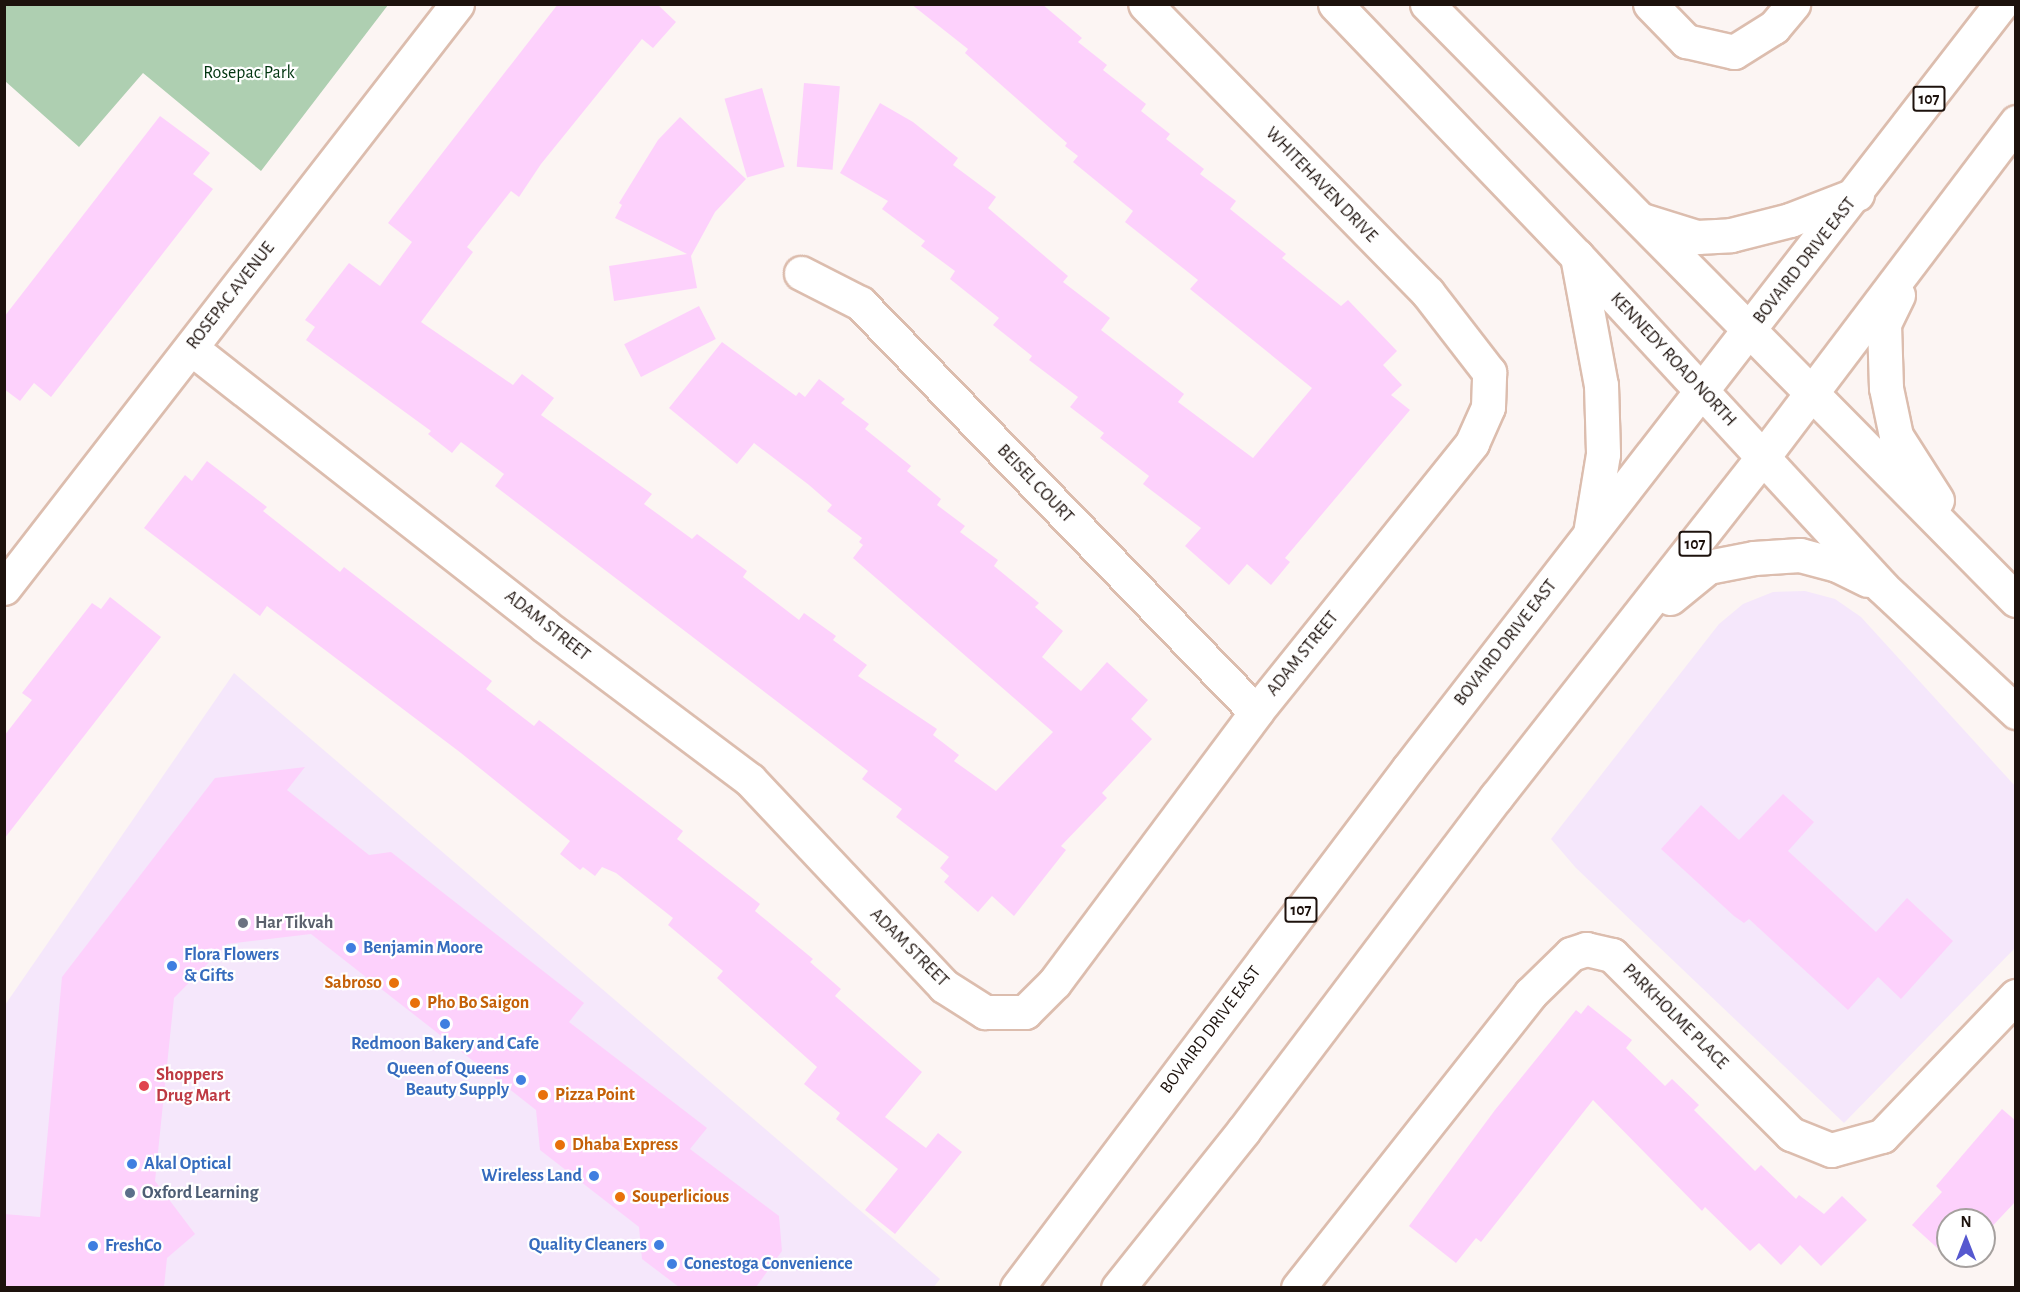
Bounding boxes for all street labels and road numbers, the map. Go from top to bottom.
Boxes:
road number: 107 [1911,86,1947,112]
street label: WHITEHAVEN DRIVE [1260,123,1382,247]
street label: BOVAIRD DRIVE EAST [1749,194,1861,328]
street label: ROSEPAC AVENUE [182,238,280,354]
street label: KENNEDY ROAD NORTH [1605,289,1741,431]
street label: BEISEL COURT [992,440,1078,528]
road number: 107 [1677,531,1713,557]
street label: BOVAIRD DRIVE EAST [1450,576,1562,710]
street label: ADAM STREET [500,586,594,666]
street label: ADAM STREET [1262,607,1344,701]
road number: 107 [1283,897,1319,923]
street label: ADAM STREET [865,904,953,992]
street label: PARKHOLME PLACE [1618,960,1732,1074]
street label: BOVAIRD DRIVE EAST [1156,962,1266,1098]

